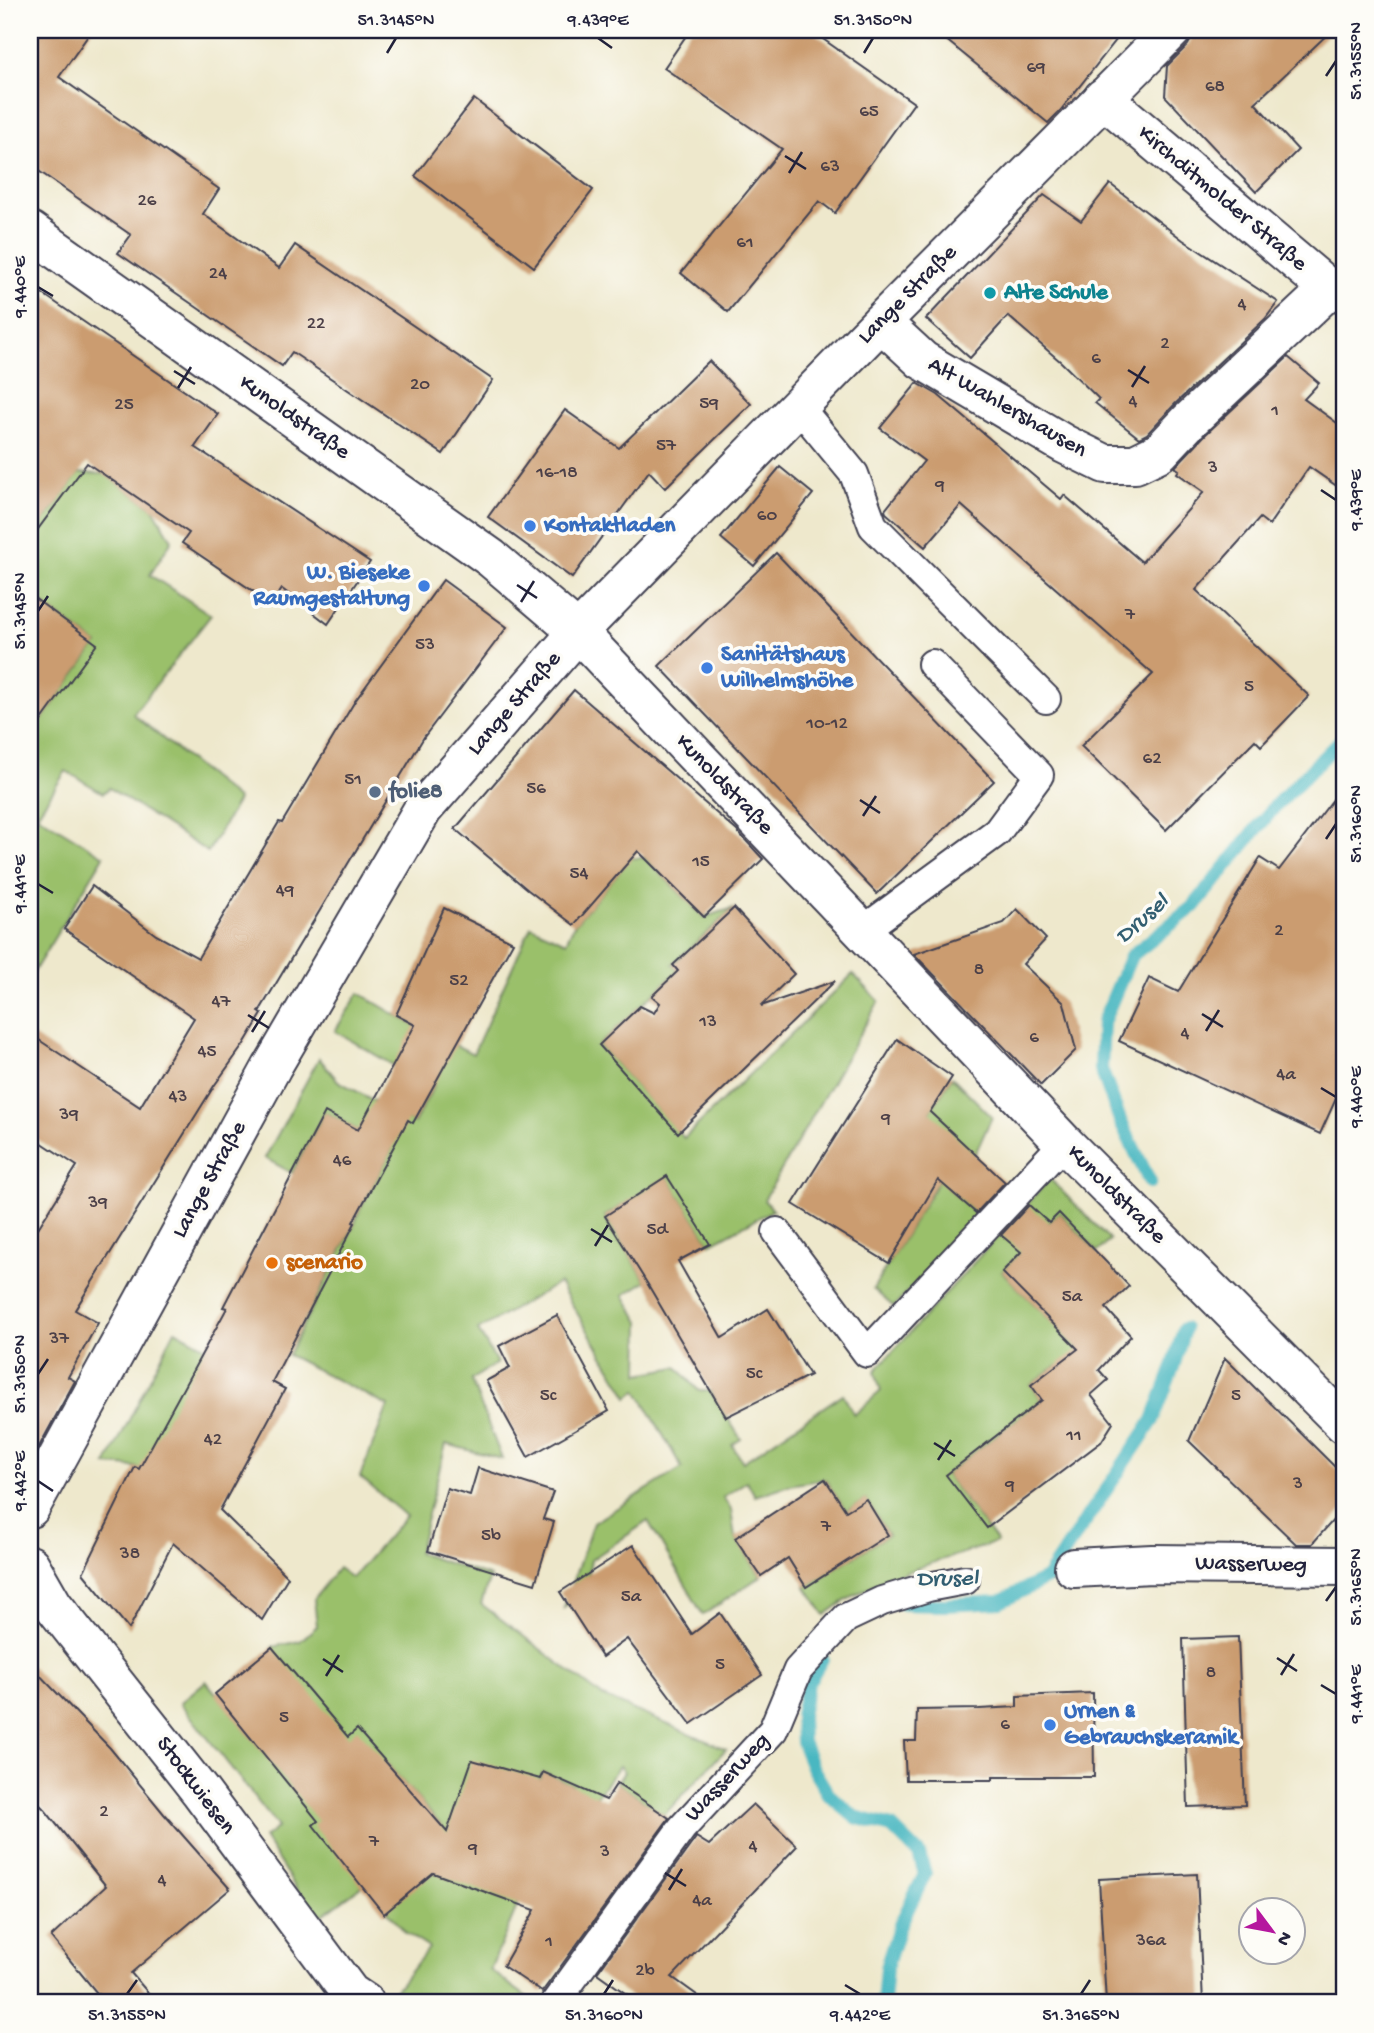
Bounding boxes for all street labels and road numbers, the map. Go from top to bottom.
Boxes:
street label: Kirchditmolder Straße [1132,120,1313,278]
street label: Lange Straße [853,239,964,350]
street label: Alt Wahlershausen [923,352,1091,464]
street label: Kunoldstraße [233,370,356,467]
street label: Lange Straße [462,645,568,762]
street label: Kunoldstraße [669,729,779,842]
street label: Lange Straße [167,1116,254,1243]
street label: Kunoldstraße [1061,1140,1172,1251]
street label: Wasserweg [1195,1551,1307,1579]
street label: Wasserweg [680,1728,776,1828]
street label: Stockwiesen [149,1732,241,1841]

